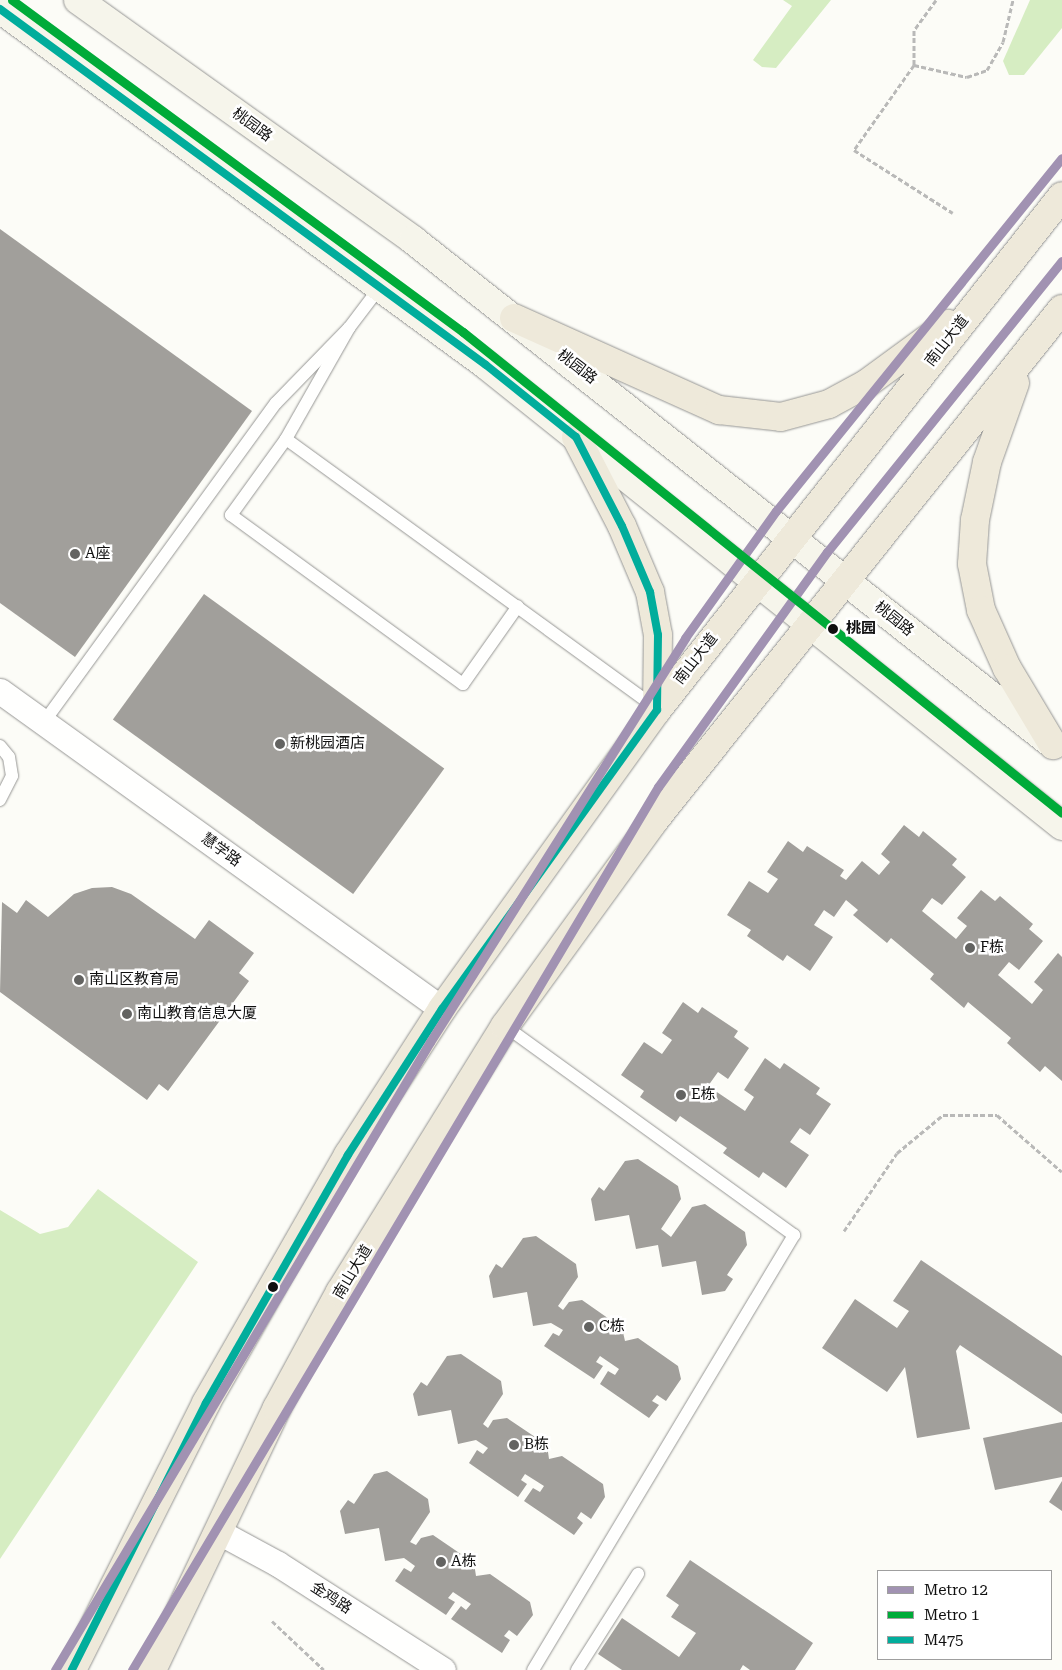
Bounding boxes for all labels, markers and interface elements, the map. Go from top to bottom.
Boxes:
street label: 桃园路 [229,104,275,146]
street label: 南山大道 [921,312,973,370]
street label: 桃园路 [554,346,600,388]
place label: A座 [85,545,110,563]
marker: A座 [69,548,81,560]
street label: 桃园路 [871,598,917,640]
marker: 桃园 [824,620,842,638]
place label: 桃园 [846,620,876,638]
street label: 南山大道 [670,630,722,688]
place label: 新桃园酒店 [290,735,365,753]
marker: 新桃园酒店 [274,738,286,750]
street label: 慧学路 [198,829,244,871]
place label: F栋 [980,939,1004,957]
marker: F栋 [964,942,976,954]
place label: 南山区教育局 [89,971,179,989]
marker: 南山区教育局 [73,974,85,986]
place label: 南山教育信息大厦 [137,1005,257,1023]
marker: 南山教育信息大厦 [121,1008,133,1020]
place label: E栋 [691,1086,716,1104]
marker: E栋 [675,1089,687,1101]
street label: 南山大道 [330,1242,376,1302]
unlabelled marker [268,1282,278,1292]
place label: C栋 [599,1318,625,1336]
marker: C栋 [583,1321,595,1333]
place label: B栋 [524,1436,549,1454]
marker: B栋 [508,1439,520,1451]
place label: A栋 [451,1553,476,1571]
marker: A栋 [435,1556,447,1568]
legend [877,1570,1052,1660]
street label: 金鸡路 [307,1578,355,1618]
text: Metro 12 [924,1581,988,1599]
text: Metro 1 [924,1606,979,1624]
text: M475 [924,1631,964,1649]

